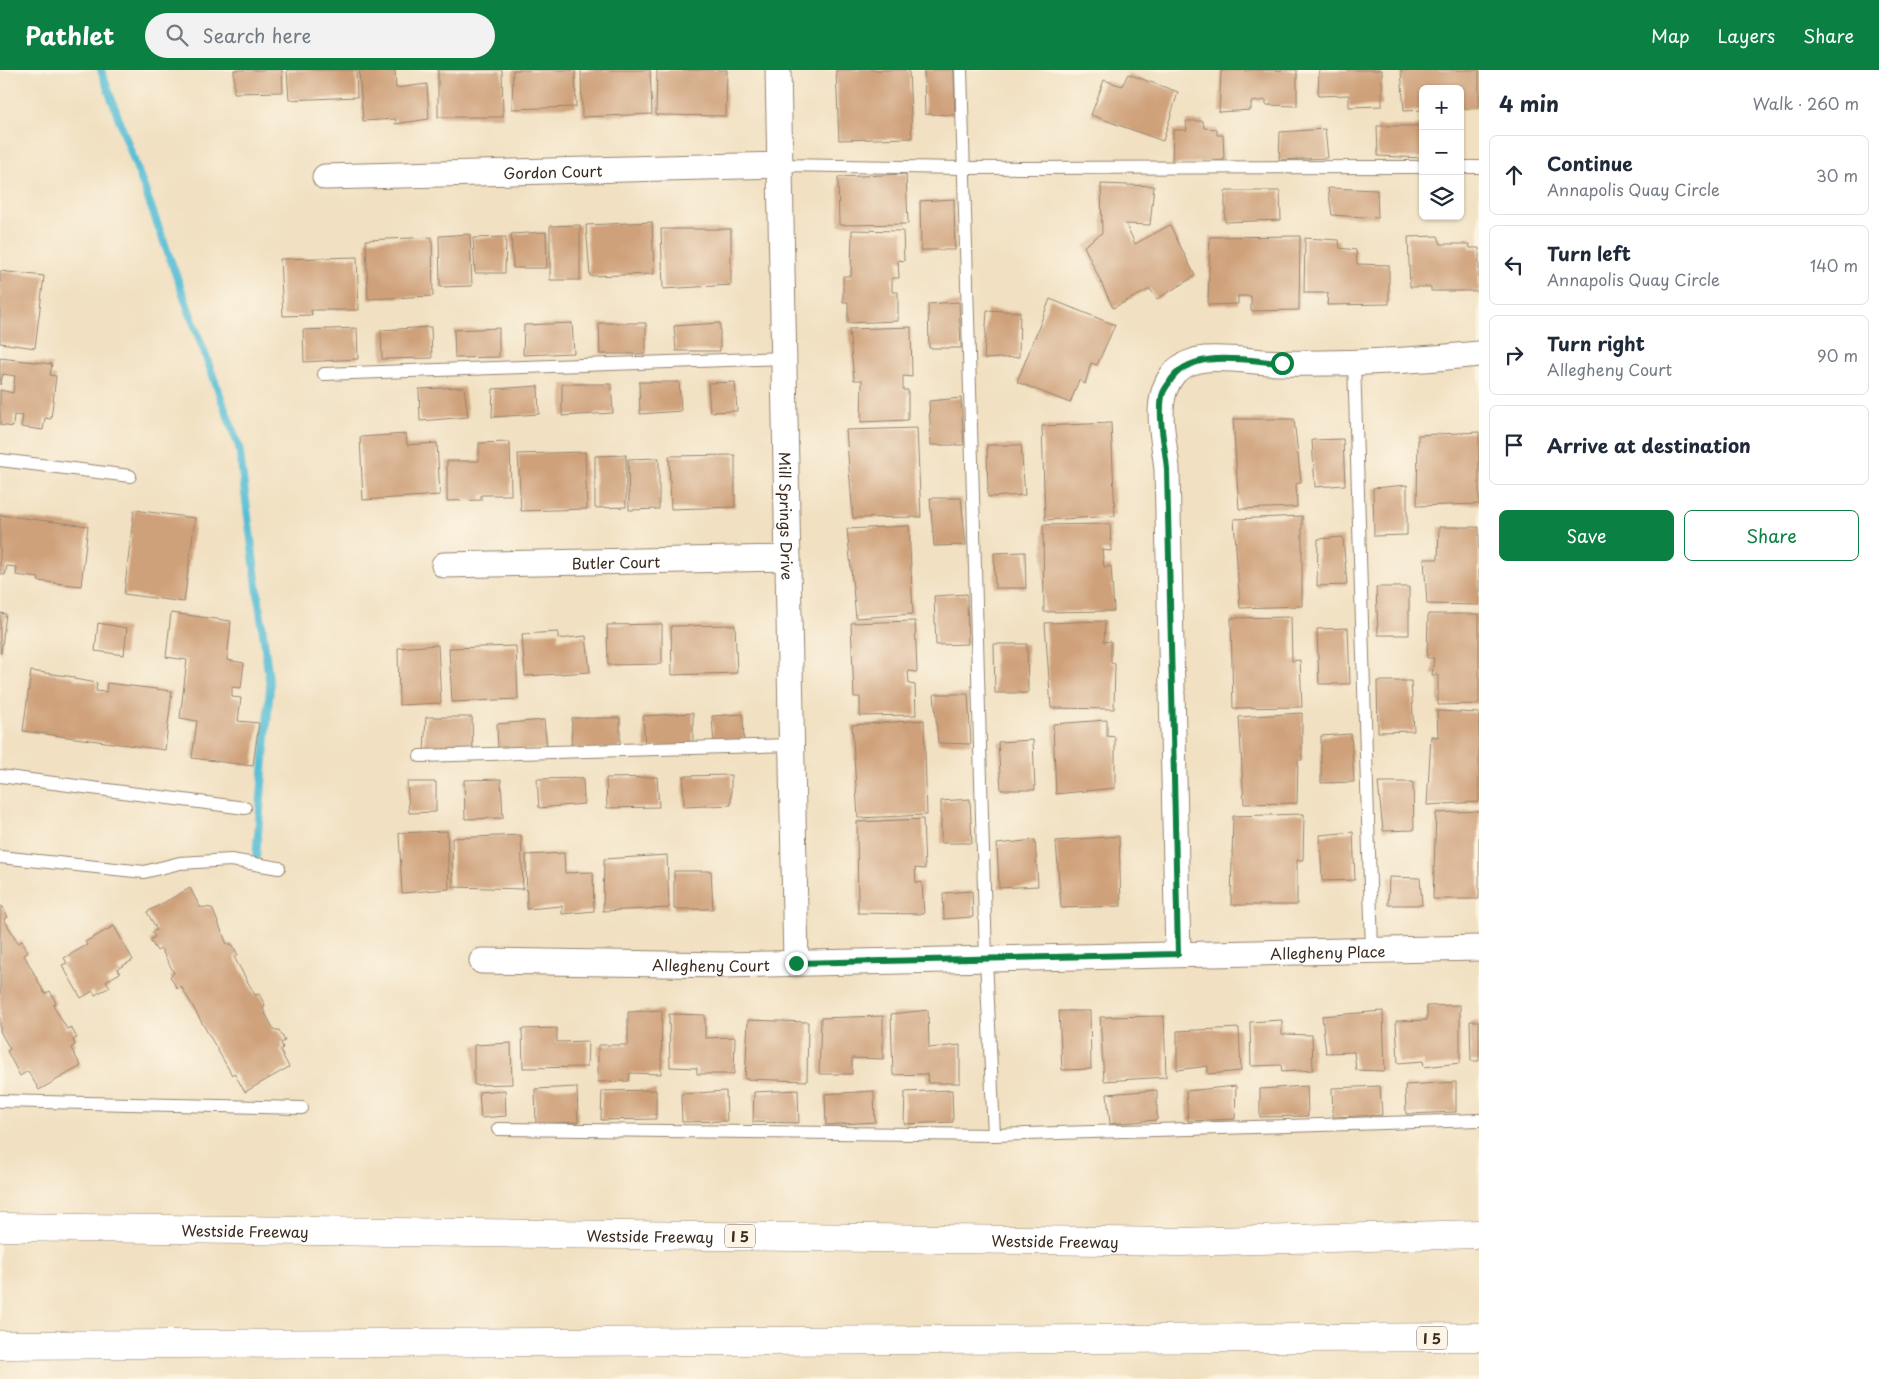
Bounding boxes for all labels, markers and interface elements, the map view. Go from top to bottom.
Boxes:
search box [145,13,495,58]
text: Pathlet [25,17,115,53]
icon: search [163,21,191,49]
text: Search here [203,21,311,49]
text: Map [1651,22,1690,49]
text: Layers [1718,22,1775,49]
text: Share [1803,22,1854,49]
map controls [1419,85,1464,220]
button: + [1419,85,1464,130]
text: 4 min [1499,87,1559,119]
text: Walk · 260 m [1753,91,1859,115]
button: − [1419,130,1464,175]
text: Continue [1547,149,1633,177]
street label: Gordon Court [503,158,603,184]
icon: ahead [1500,161,1528,189]
text: 30 m [1816,163,1858,187]
button: layers [1419,175,1464,220]
text: Annapolis Quay Circle [1547,177,1720,201]
text: Turn left [1547,239,1631,267]
icon: left [1500,251,1528,279]
text: 140 m [1810,253,1858,277]
text: Annapolis Quay Circle [1547,267,1720,291]
text: Turn right [1547,329,1645,357]
icon: right [1500,341,1528,369]
text: 90 m [1817,343,1858,367]
route start [1271,352,1294,375]
text: Allegheny Court [1547,357,1672,381]
icon: arrive [1500,431,1528,459]
text: Arrive at destination [1547,431,1751,459]
street label: Mill Springs Drive [774,452,800,580]
button: Save [1499,510,1674,561]
button: Share [1684,510,1859,561]
street label: Butler Court [571,549,661,574]
street label: Allegheny Place [1270,939,1386,964]
street label: Allegheny Court [652,952,770,977]
route end [785,952,808,975]
street label: Westside Freeway [181,1218,309,1242]
street label: Westside Freeway [586,1223,714,1248]
road number: I 5 [725,1224,755,1248]
street label: Westside Freeway [991,1228,1119,1253]
road number: I 5 [1417,1326,1447,1350]

